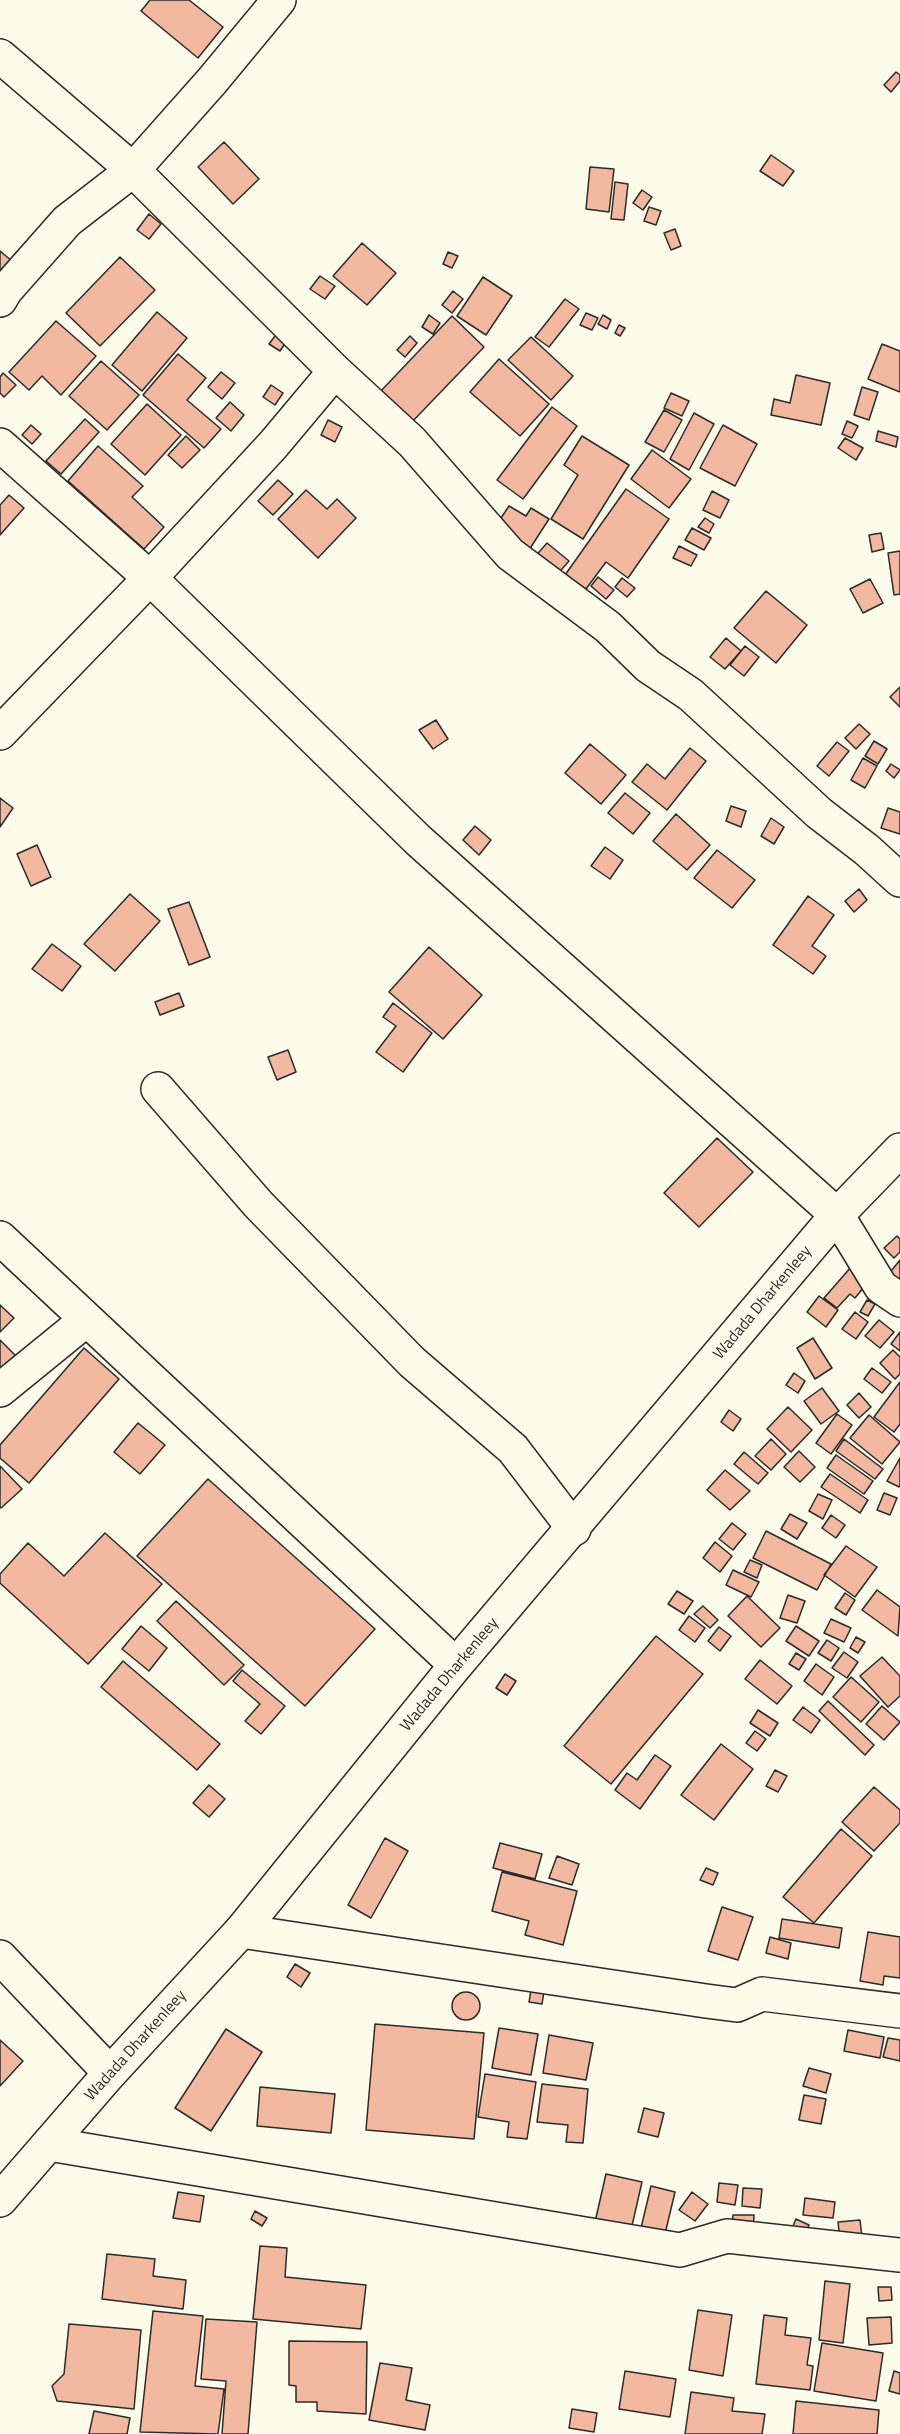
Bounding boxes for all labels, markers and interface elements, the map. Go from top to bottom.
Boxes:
street label: Wadada Dharkenleey [710,1242,816,1364]
street label: Wadada Dharkenleey [397,1614,503,1736]
street label: Wadada Dharkenleey [81,1987,191,2105]

